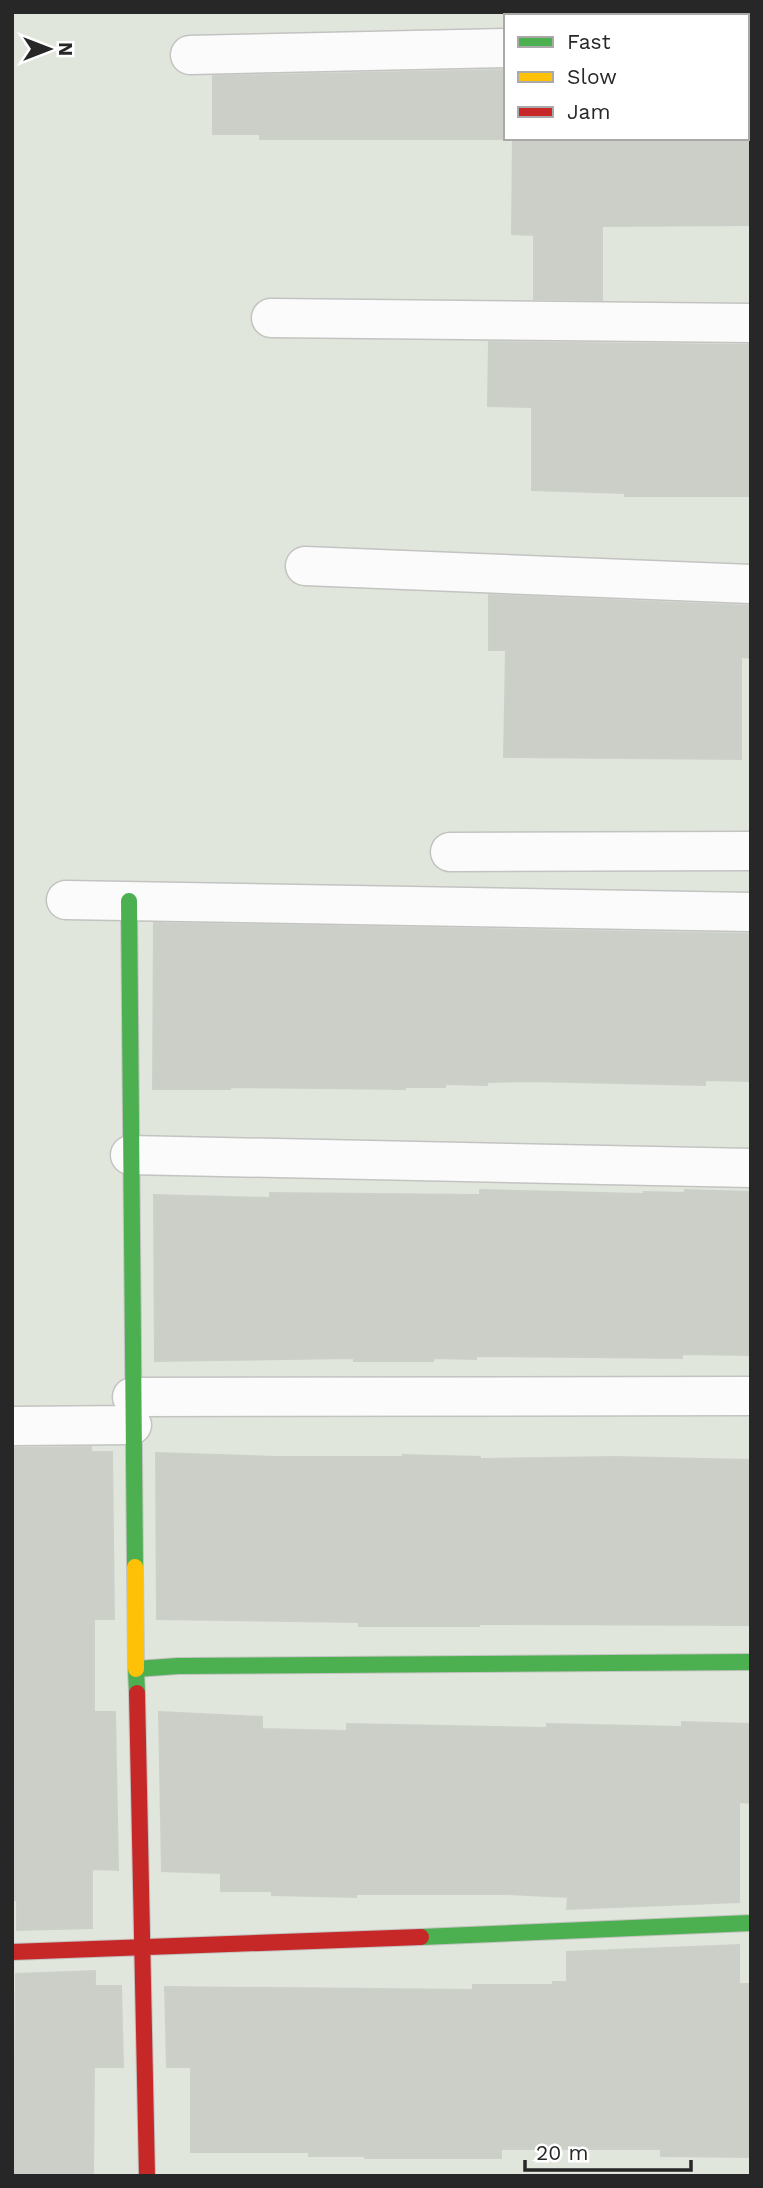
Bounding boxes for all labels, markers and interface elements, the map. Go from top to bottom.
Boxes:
north arrow [14,14,84,84]
legend [504,14,749,140]
text: Fast [567,29,611,54]
text: N [54,42,77,56]
text: Slow [567,64,617,89]
text: Jam [567,99,610,124]
scale bar [525,2128,691,2172]
text: 20 m [536,2140,588,2165]

